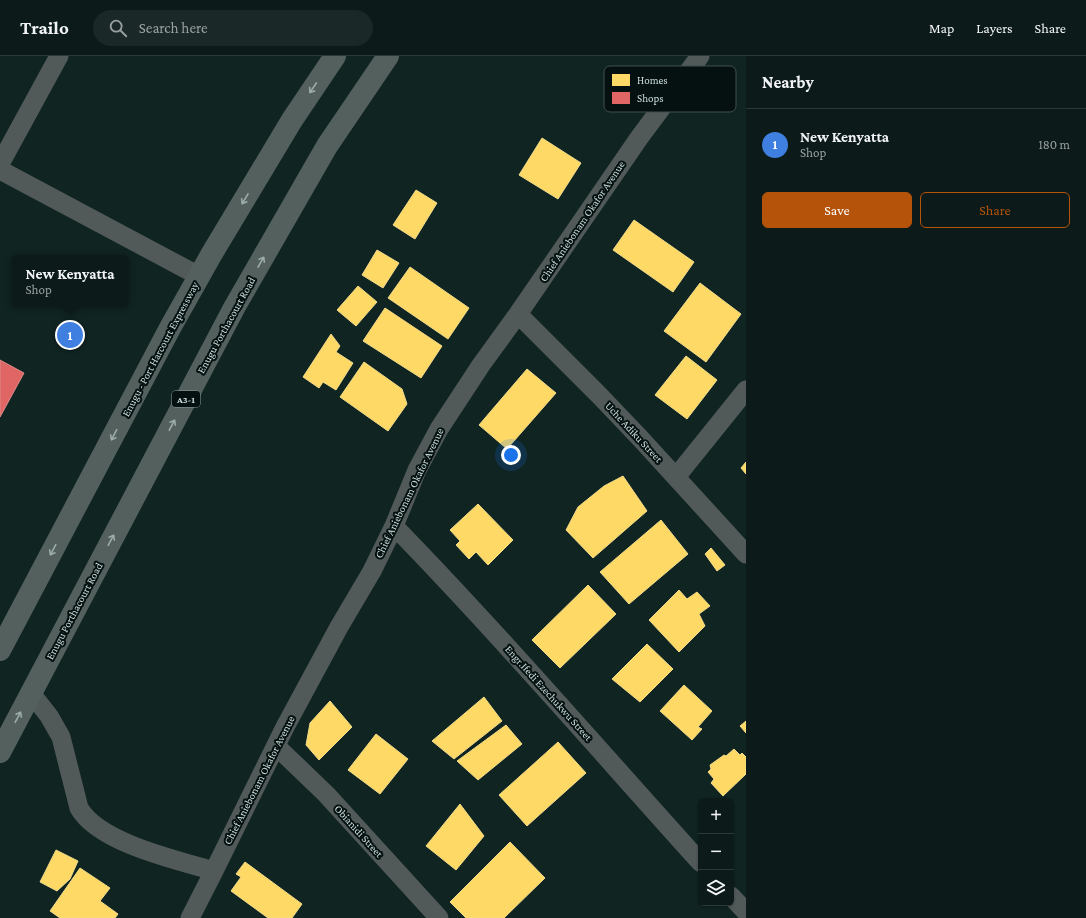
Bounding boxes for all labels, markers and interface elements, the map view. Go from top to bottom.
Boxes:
search box [93,10,373,46]
text: Trailo [20,17,69,38]
icon: search [107,17,129,39]
text: Search here [139,20,208,36]
text: Map [929,20,954,36]
text: Layers [976,20,1013,36]
text: Share [1035,20,1066,36]
legend [604,66,736,112]
text: Nearby [762,73,814,92]
text: Homes [637,74,668,86]
one-way arrow [309,83,317,94]
text: Shops [637,92,664,105]
text: New Kenyatta [800,129,889,145]
text: 1 [773,137,777,152]
text: 180 m [1038,137,1070,152]
text: Shop [800,145,826,160]
street label: Chief Aniebonam Okafor Avenue [537,158,627,284]
button: Save [762,192,912,228]
button: Share [920,192,1070,228]
one-way arrow [240,193,248,205]
popup [11,255,129,307]
one-way arrow [257,256,265,268]
text: New Kenyatta [25,266,115,282]
street label: Enugu Porthacourt Road [195,275,258,376]
street label: Enugu - Port Harcourt Expressway [119,279,202,419]
text: Shop [25,282,52,297]
pin: 1 [57,320,83,350]
road number: A3-1 [172,391,200,407]
street label: Uche Adiku Street [603,399,665,465]
one-way arrow [169,419,176,431]
street label: Chief Aniebonam Okafor Avenue [372,426,446,560]
one-way arrow [109,428,117,440]
your location [501,445,521,465]
one-way arrow [108,534,116,546]
one-way arrow [48,543,56,555]
street label: Enugu Porthacourt Road [43,560,106,662]
street label: Engr.Ifedi Ezechukwu Street [502,643,595,744]
one-way arrow [15,711,22,723]
street label: Chief Aniebonam Okafor Avenue [221,713,297,846]
map controls [698,798,734,906]
button: + [698,798,734,834]
street label: Obianidi Street [332,802,386,860]
button: − [698,834,734,870]
button: layers [698,870,734,906]

